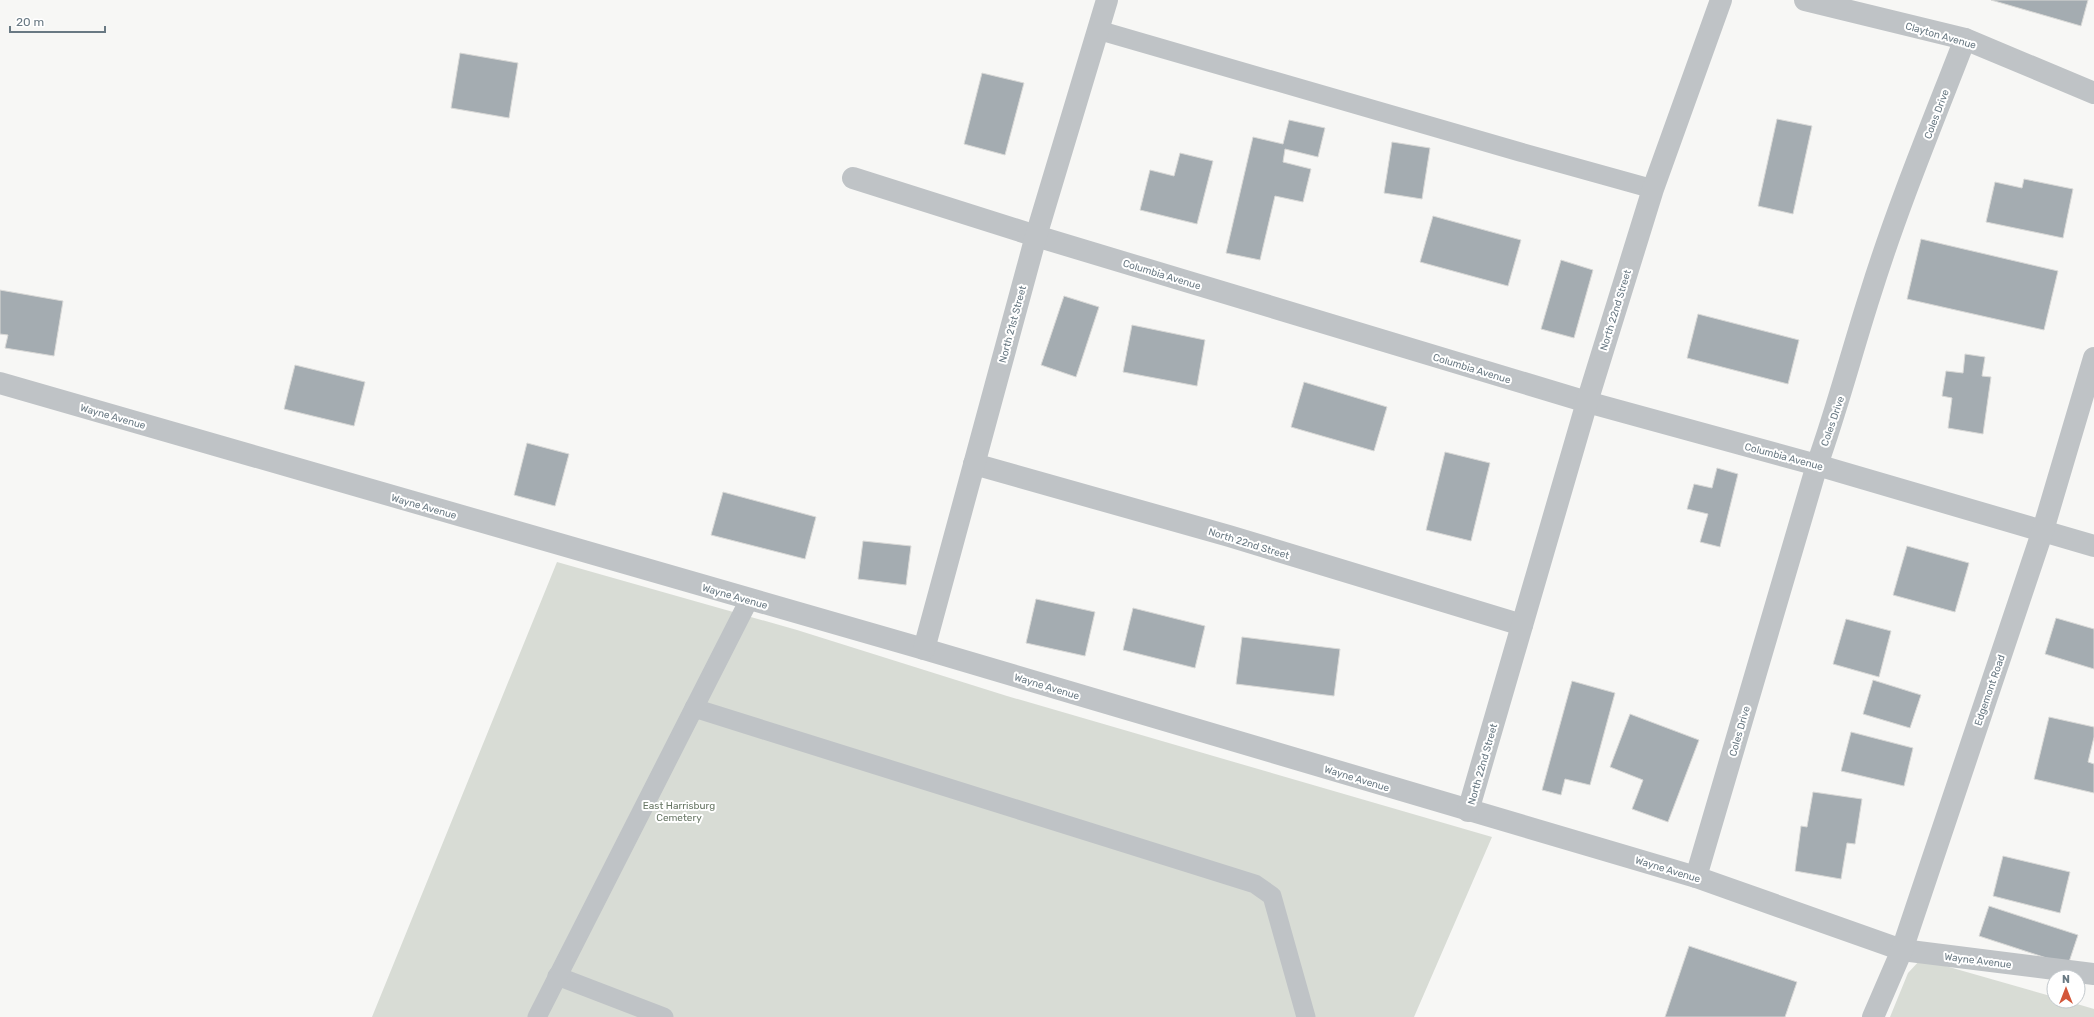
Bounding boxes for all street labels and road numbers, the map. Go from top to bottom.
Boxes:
street label: Clayton Avenue [1904,20,1978,52]
street label: Coles Drive [1922,88,1952,141]
street label: Columbia Avenue [1121,257,1202,293]
street label: North 22nd Street [1598,268,1634,352]
street label: North 21st Street [997,284,1029,364]
street label: Columbia Avenue [1431,351,1512,387]
street label: Coles Drive [1819,394,1847,448]
street label: Wayne Avenue [79,402,147,432]
street label: Columbia Avenue [1743,441,1825,473]
street label: Wayne Avenue [390,492,458,522]
street label: North 22nd Street [1207,526,1291,562]
street label: Wayne Avenue [701,582,769,612]
street label: Edgemont Road [1972,653,2008,727]
street label: Wayne Avenue [1013,671,1081,703]
street label: Coles Drive [1727,704,1753,758]
street label: North 22nd Street [1466,722,1500,806]
street label: Wayne Avenue [1323,763,1391,795]
street label: Wayne Avenue [1634,854,1702,886]
street label: Wayne Avenue [1944,951,2013,971]

